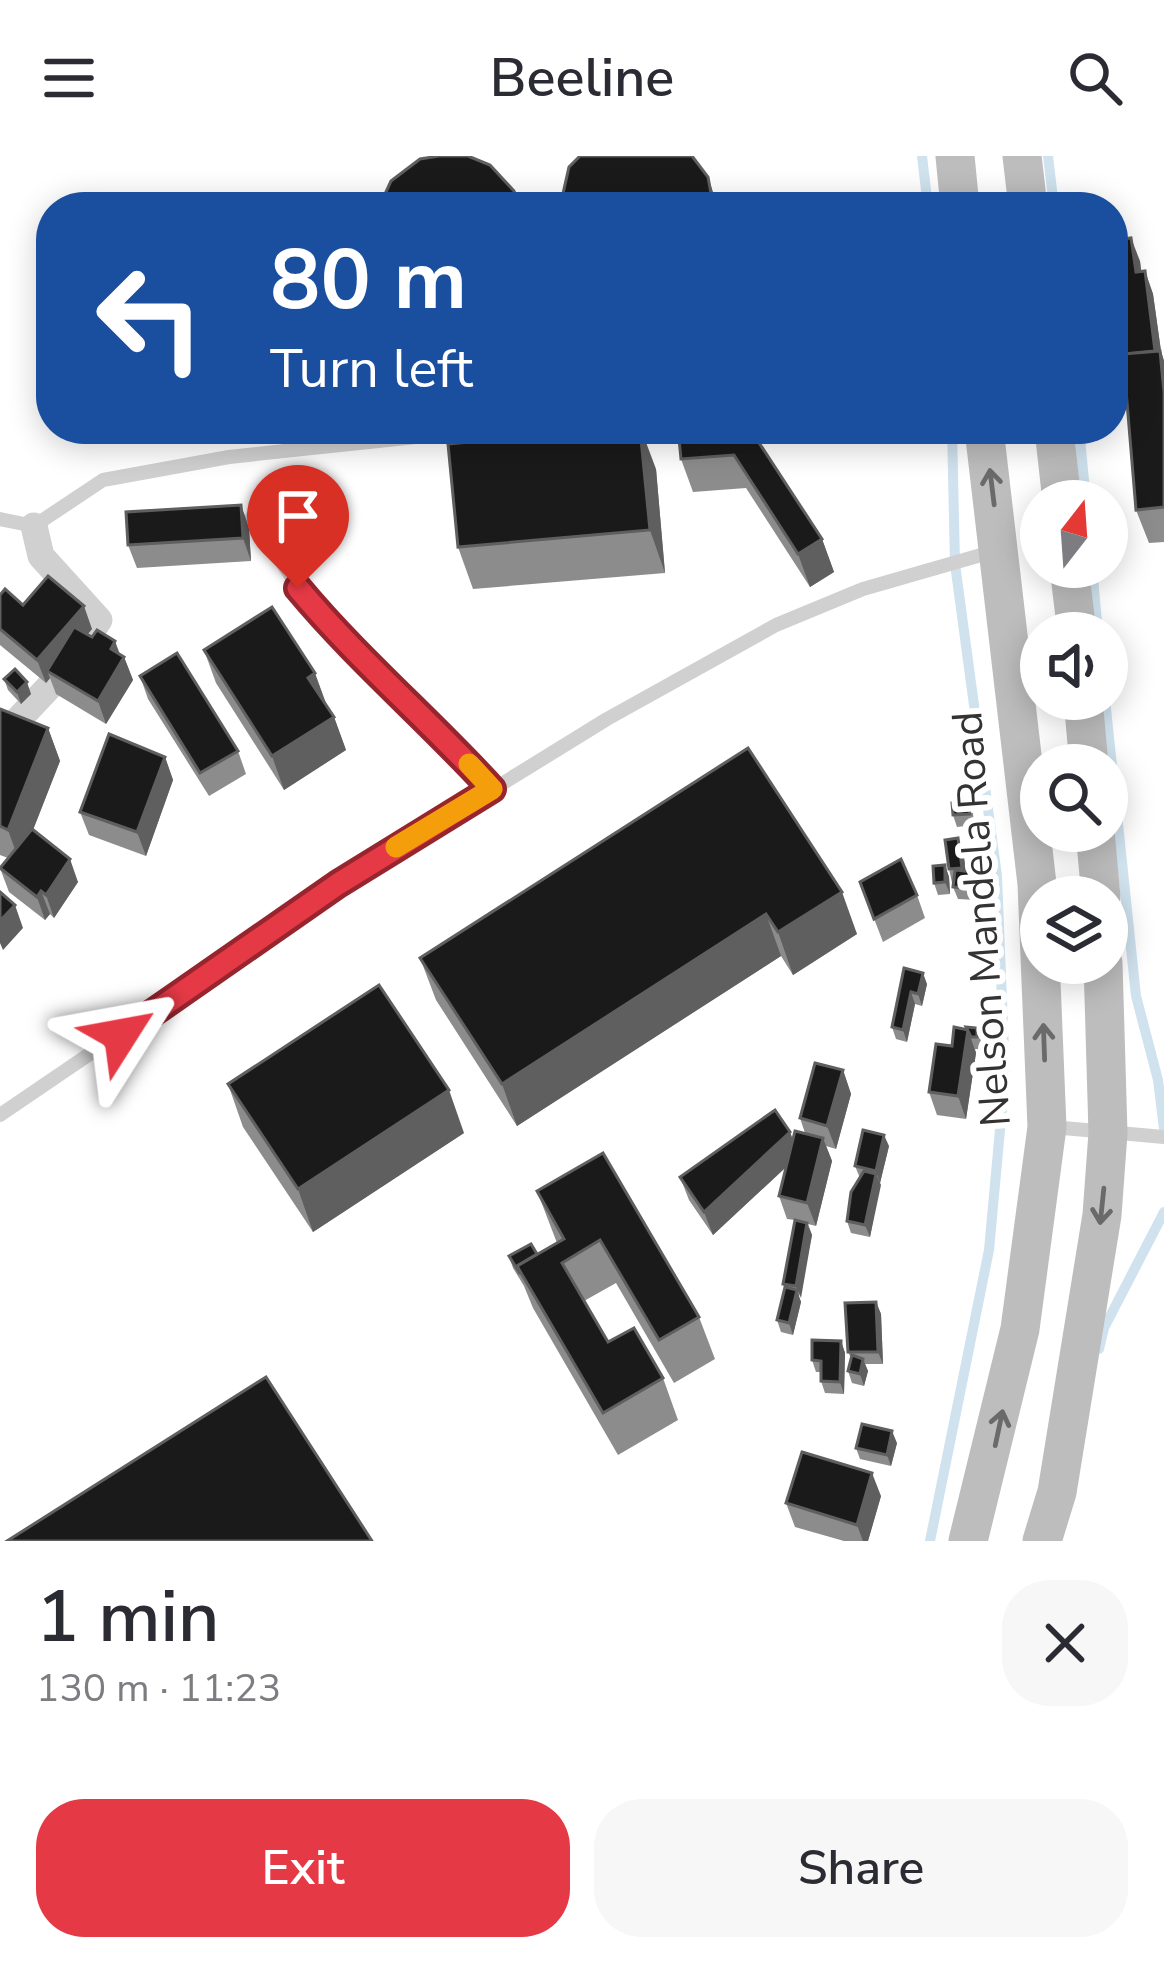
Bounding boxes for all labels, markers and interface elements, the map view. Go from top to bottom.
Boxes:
text: Beeline [490,41,674,115]
icon: menu [36,45,102,111]
icon: search [1062,45,1128,111]
text: 80 m [270,223,467,338]
icon: left [72,240,228,396]
text: Turn left [270,332,473,406]
pin [247,465,349,588]
one-way arrow [980,468,1003,507]
north arrow [1020,480,1128,588]
map controls [1020,480,1128,984]
icon: arrive [265,483,331,549]
button: sound [1020,612,1128,720]
street label: Nelson Mandela Road [939,710,1025,1128]
button: search [1020,744,1128,852]
button: layers [1020,876,1128,984]
position arrow [58,972,184,1098]
one-way arrow [1032,1023,1055,1062]
one-way arrow [1090,1186,1113,1225]
one-way arrow [988,1410,1011,1448]
text: 1 min [36,1568,219,1666]
button: close [1002,1580,1128,1706]
text: 130 m · 11:23 [36,1662,281,1715]
button: Exit [36,1799,570,1937]
button: Share [594,1799,1128,1937]

